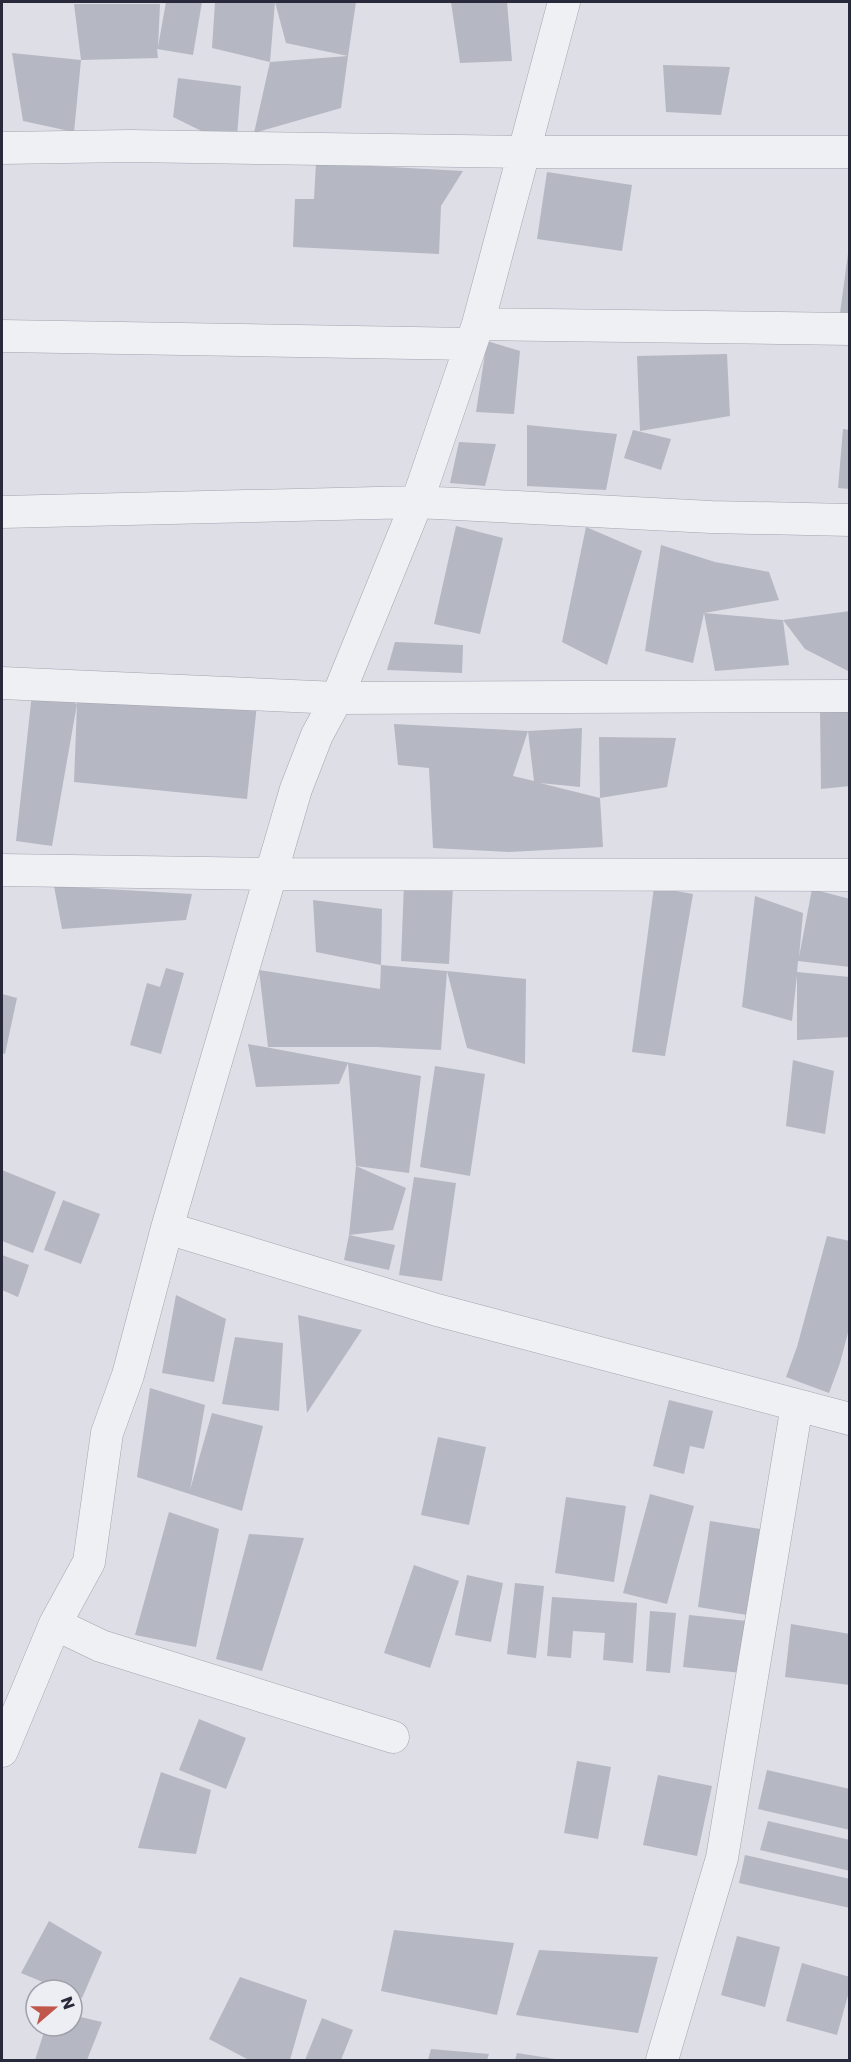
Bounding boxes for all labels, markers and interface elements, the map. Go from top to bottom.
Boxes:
north arrow [24,1978,84,2038]
text: N [55,1993,80,2013]

